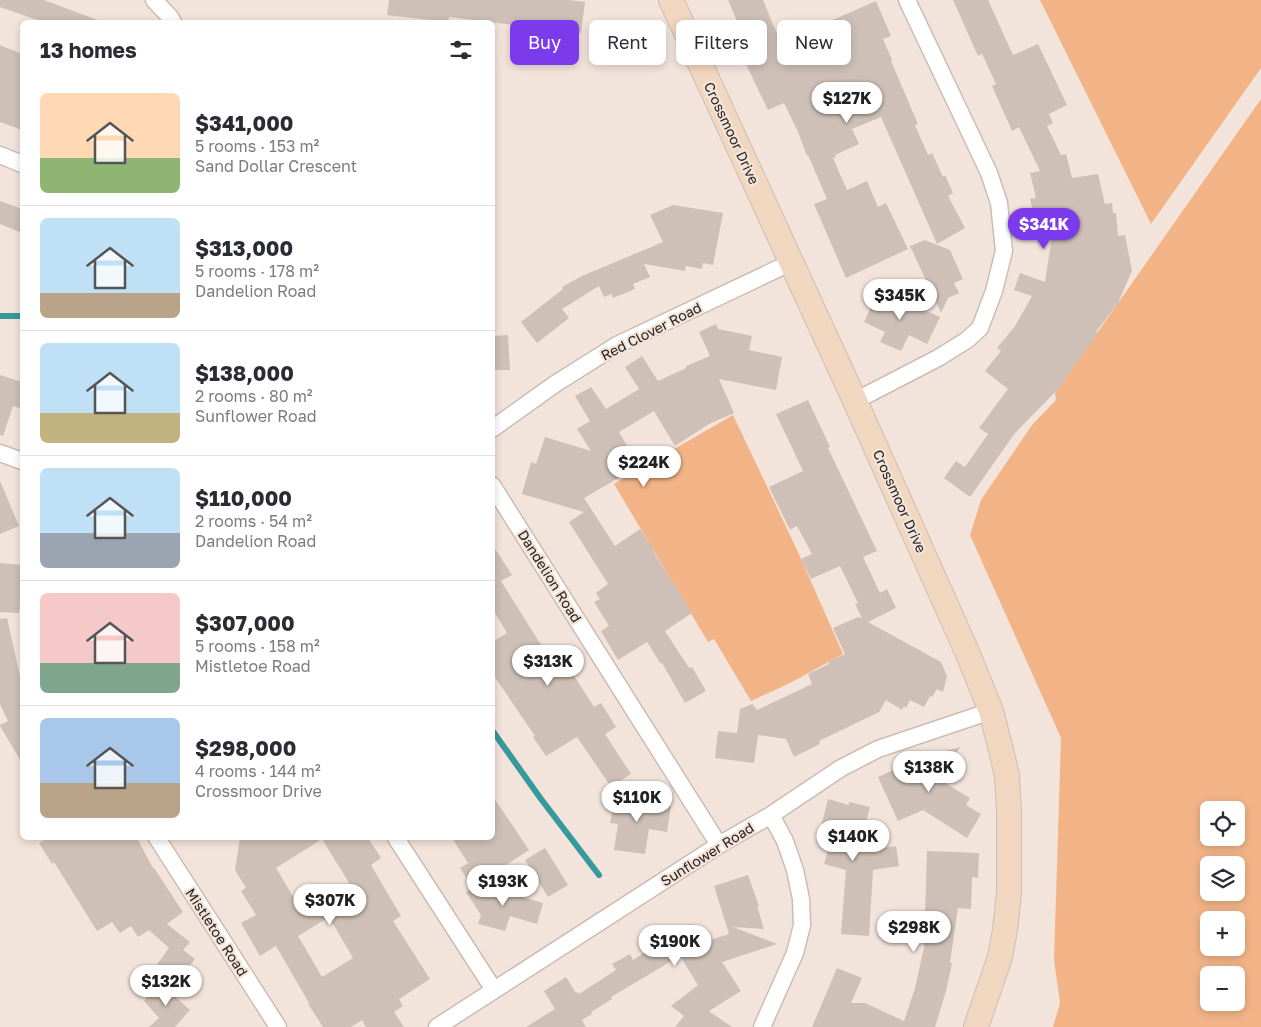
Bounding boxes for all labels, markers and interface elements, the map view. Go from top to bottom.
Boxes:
chip: Buy [510,20,579,65]
chip: Rent [589,20,666,65]
chip: Filters [676,20,767,65]
chip: New [777,20,851,65]
icon: filters [447,36,475,64]
text: 13 homes [40,37,137,63]
street label: Crossmoor Drive [701,79,763,187]
pin: $127K [812,82,882,124]
text: $127K [822,88,872,108]
text: $341,000 [195,110,294,136]
icon: home [80,113,140,173]
text: 5 rooms · 153 m² [195,136,319,156]
text: Sand Dollar Crescent [195,156,357,176]
pin: $341K [1009,208,1079,250]
text: $341K [1019,214,1069,234]
text: $313,000 [195,235,293,261]
icon: home [80,238,140,298]
text: 5 rooms · 178 m² [195,261,319,281]
pin: $345K [865,278,935,321]
text: Dandelion Road [195,281,316,301]
text: $345K [874,285,926,305]
street label: Red Clover Road [598,298,704,364]
text: $138,000 [195,360,294,386]
icon: home [80,363,140,423]
text: 2 rooms · 80 m² [195,386,313,406]
text: Sunflower Road [195,406,317,426]
pin: $224K [609,446,679,488]
street label: Crossmoor Drive [870,447,930,555]
text: $224K [618,452,670,472]
text: $110,000 [195,485,292,511]
icon: home [80,488,140,548]
text: 2 rooms · 54 m² [195,511,312,531]
street label: Dandelion Road [515,527,585,625]
text: Dandelion Road [195,531,316,551]
text: $307,000 [195,610,295,636]
icon: home [80,613,140,673]
text: 5 rooms · 158 m² [195,636,320,656]
pin: $313K [513,644,583,687]
text: $313K [523,651,573,671]
text: Mistletoe Road [195,656,311,676]
text: $298,000 [195,735,296,761]
icon: home [80,738,140,798]
pin: $138K [894,750,964,793]
text: $138K [904,757,954,777]
text: 4 rooms · 144 m² [195,761,321,781]
pin: $110K [602,780,672,823]
text: Crossmoor Drive [195,781,322,801]
text: $110K [612,787,662,807]
map controls [1200,801,1245,1011]
button: locate [1200,801,1245,846]
street label: Sunflower Road [657,819,757,889]
pin: $140K [818,820,888,862]
text: $140K [828,826,878,846]
button: layers [1200,856,1245,901]
pin: $193K [468,864,538,907]
text: $193K [478,871,528,891]
pin: $307K [295,884,365,926]
street label: Mistletoe Road [182,885,252,979]
text: $307K [304,890,356,910]
pin: $298K [879,910,949,953]
button: + [1200,911,1245,956]
text: $298K [888,917,940,937]
pin: $190K [640,924,710,967]
text: $190K [649,931,701,951]
pin: $132K [131,964,201,1007]
button: − [1200,966,1245,1011]
text: $132K [141,971,191,991]

